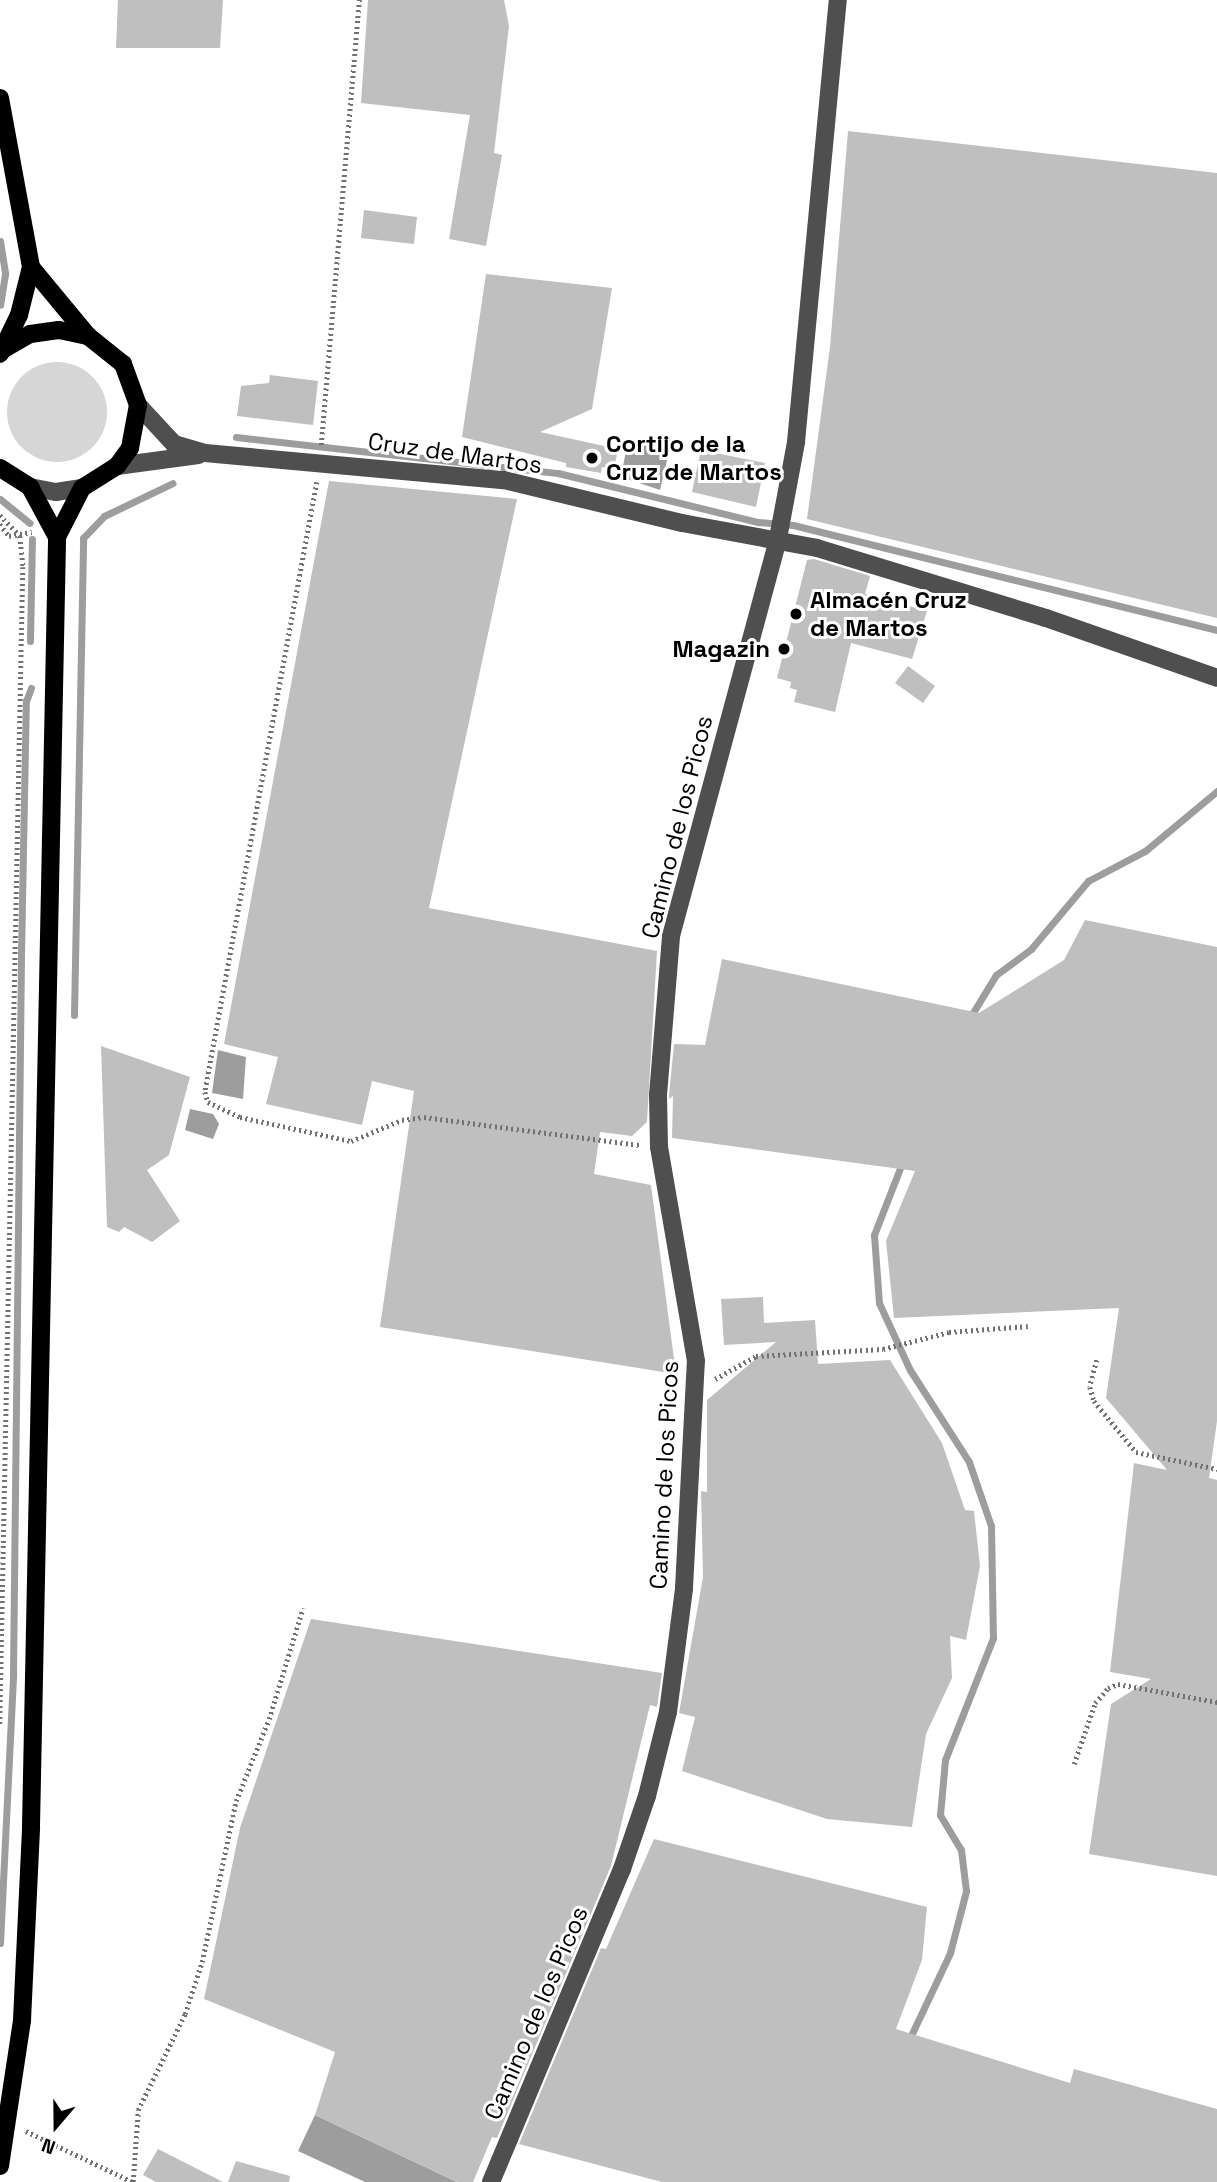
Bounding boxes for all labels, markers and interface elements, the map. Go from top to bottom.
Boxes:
street label: Cruz de Martos [366,427,544,479]
place label: Cortijo de la Cruz de Martos [606,430,782,486]
marker: Cortijo de la Cruz de Martos [584,450,600,466]
place label: Almacén Cruz de Martos [810,586,967,642]
marker: Almacén Cruz de Martos [788,606,804,622]
place label: Magazin [672,635,770,663]
marker: Magazin [776,641,792,657]
street label: Camino de los Picos [635,712,719,942]
street label: Camino de los Picos [644,1360,684,1590]
street label: Camino de los Picos [478,1902,594,2124]
north arrow [21,2091,91,2161]
text: N [38,2132,59,2160]

